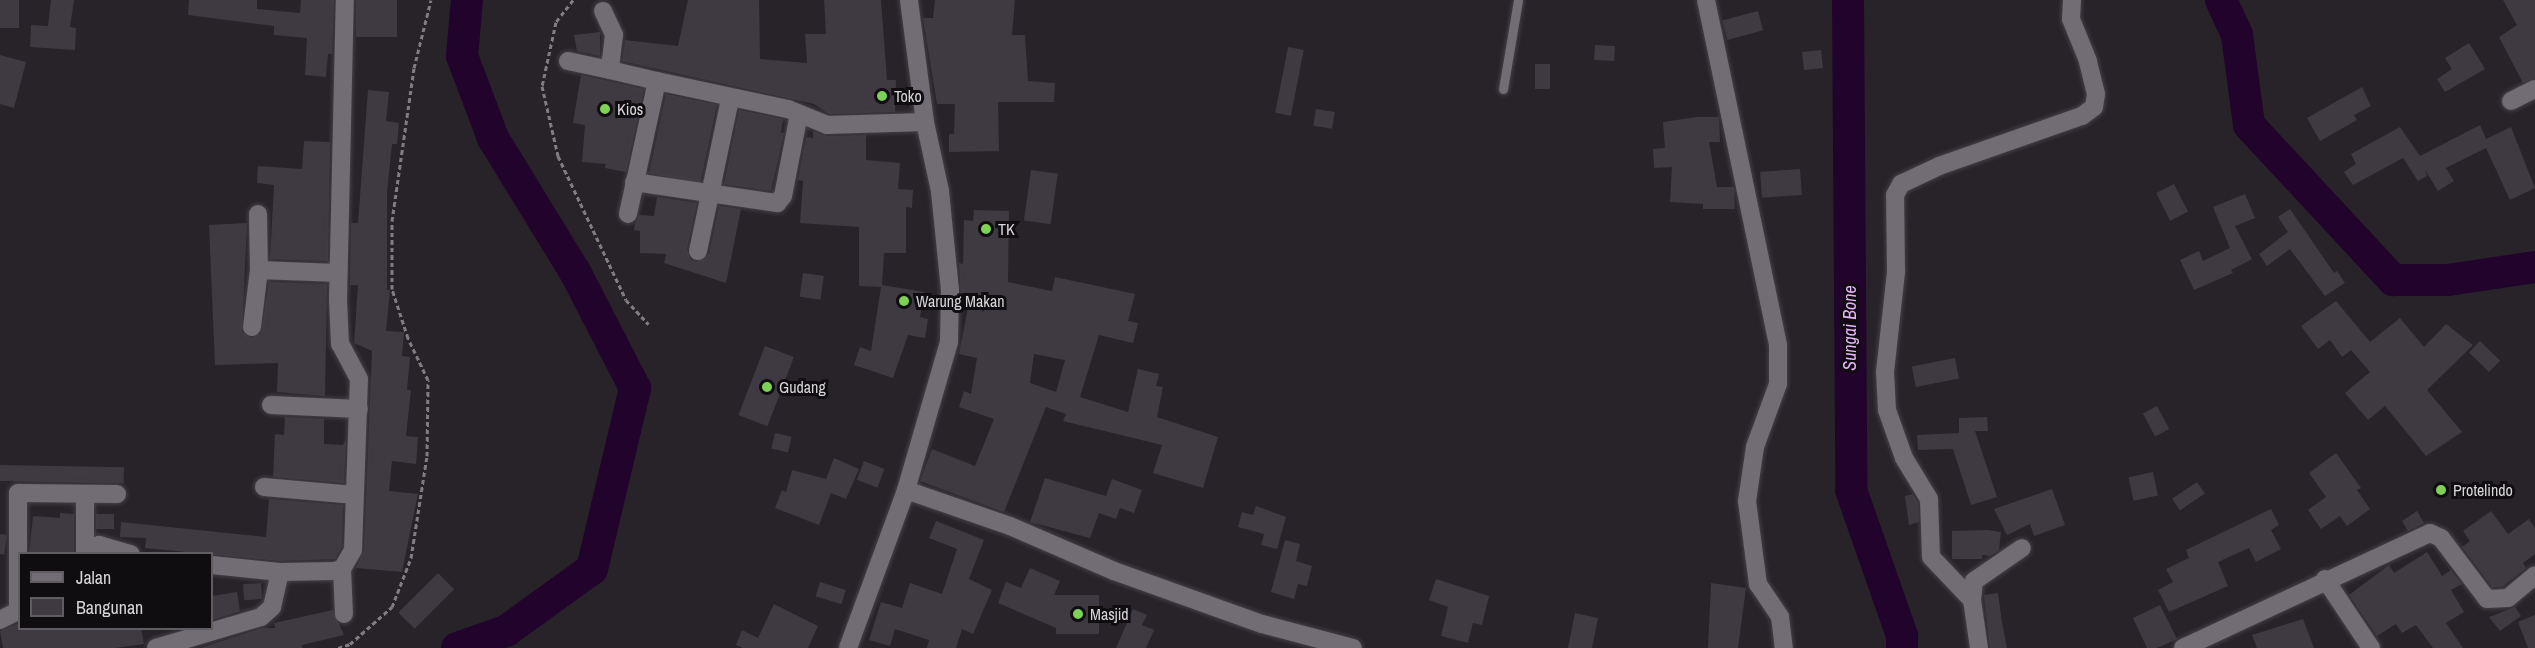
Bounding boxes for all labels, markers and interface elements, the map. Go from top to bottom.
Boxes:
place label: Toko [894,86,922,106]
marker: Toko [875,89,889,103]
place label: Kios [617,99,643,119]
marker: Kios [598,102,612,116]
place label: TK [998,219,1015,239]
marker: TK [979,222,993,236]
water label: Sungai Bone [1839,285,1861,371]
place label: Warung Makan [916,291,1004,311]
marker: Warung Makan [897,294,911,308]
place label: Gudang [779,377,826,397]
marker: Gudang [760,380,774,394]
place label: Protelindo [2453,480,2513,500]
marker: Protelindo [2434,483,2448,497]
legend [18,552,213,630]
text: Jalan [76,565,111,590]
text: Bangunan [76,595,143,620]
place label: Masjid [1090,604,1129,624]
marker: Masjid [1071,607,1085,621]

